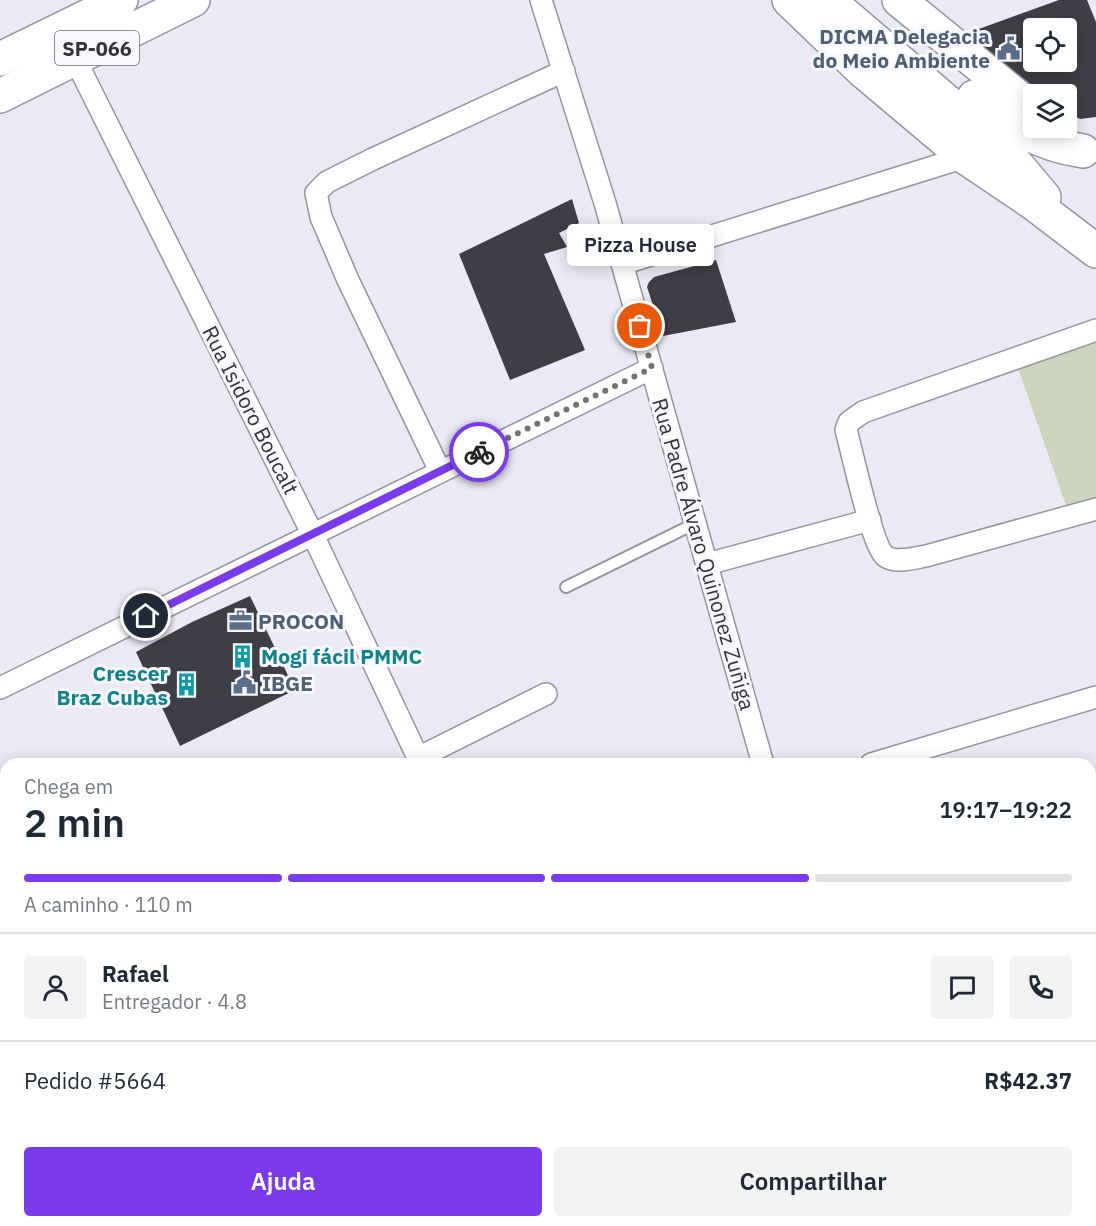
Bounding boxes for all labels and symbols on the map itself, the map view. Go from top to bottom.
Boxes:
place label: DICMA Delegacia do Meio Ambiente [813,22,990,74]
road number: SP-066 [55,31,139,65]
public building icon: DICMA Delegacia do Meio Ambiente [995,35,1021,61]
callout: Pizza House [566,224,714,266]
pin [614,300,665,351]
street label: Rua Isidoro Boucalt [196,321,306,499]
street label: Rua Padre Álvaro Quinonez Zuñiga [646,395,762,713]
courier [449,422,509,482]
pin [120,590,171,641]
place label: PROCON [258,607,344,635]
office icon: PROCON [227,608,253,634]
place label: Mogi fácil PMMC [261,642,422,670]
building icon: Mogi fácil PMMC [230,643,256,669]
place label: Crescer Braz Cubas [57,659,169,711]
place label: IBGE [262,669,313,697]
public building icon: IBGE [231,670,257,696]
building icon: Crescer Braz Cubas [173,672,199,698]

